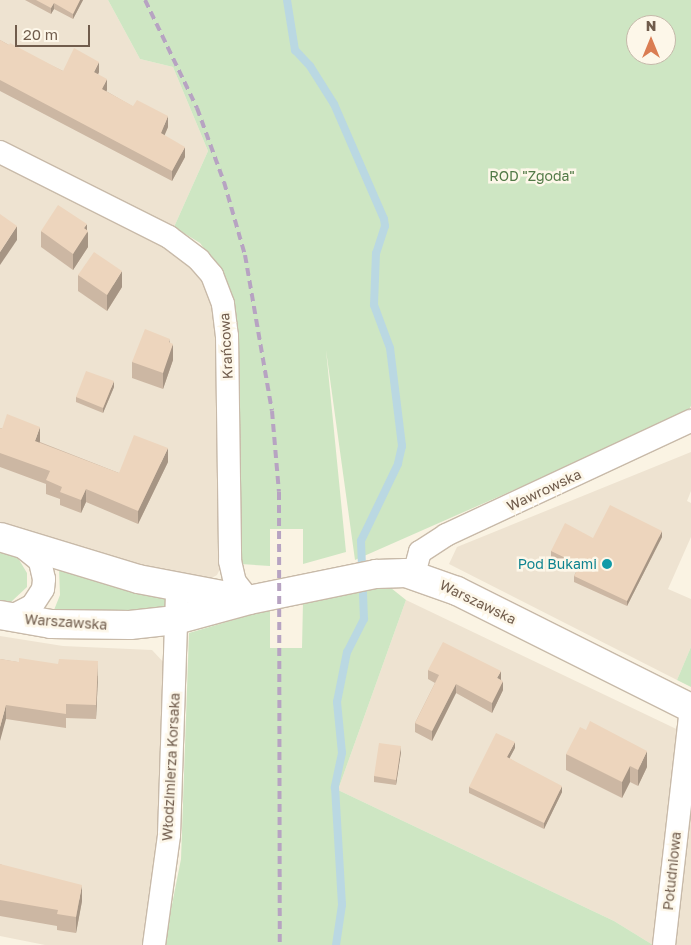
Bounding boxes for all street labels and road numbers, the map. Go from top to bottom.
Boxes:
street label: Krańcowa [216,312,236,380]
street label: Wawrowska [504,465,584,515]
street label: Warszawska [437,576,519,628]
street label: Warszawska [24,611,108,633]
street label: Włodzimierza Korsaka [159,692,183,842]
street label: Południowa [660,831,684,911]

